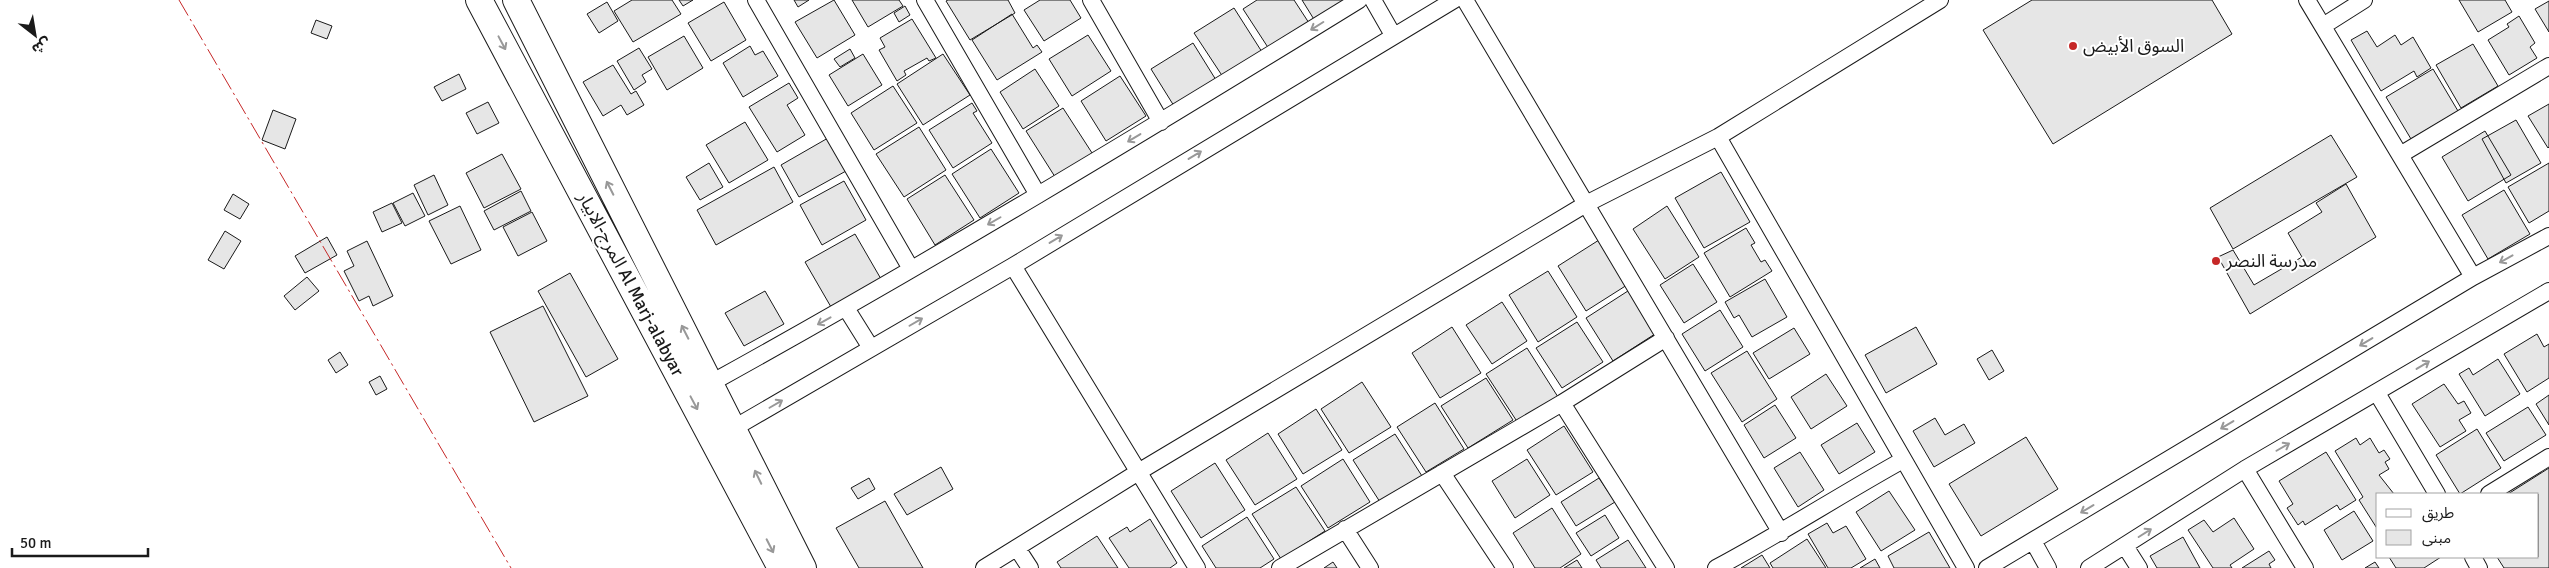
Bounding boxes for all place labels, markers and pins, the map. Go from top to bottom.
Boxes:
place label: السوق الأبيض [2083,35,2184,57]
marker: السوق الأبيض [2067,40,2079,52]
place label: مدرسة النصر [2225,250,2317,272]
marker: مدرسة النصر [2210,255,2222,267]

